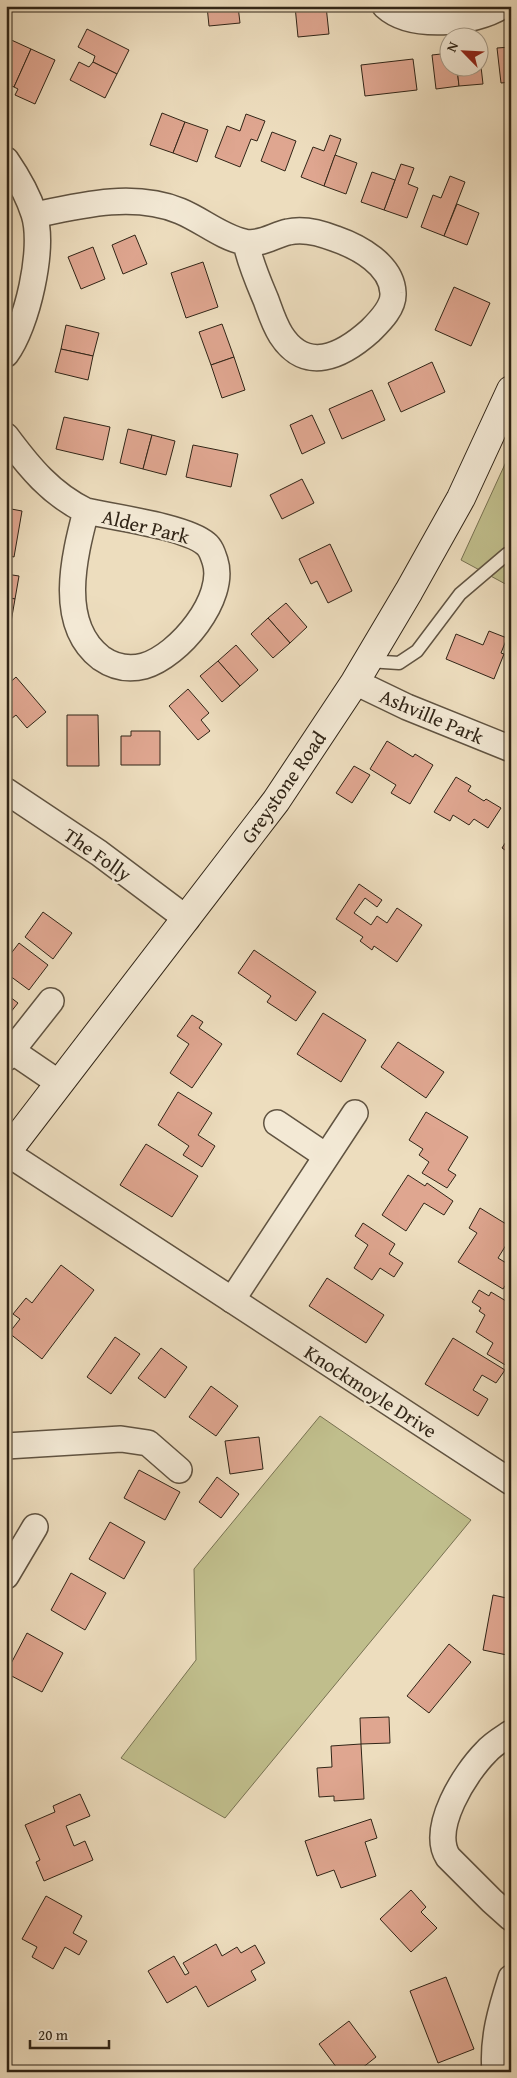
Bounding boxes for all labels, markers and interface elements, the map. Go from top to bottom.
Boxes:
north arrow [440,28,490,78]
text: N [441,38,463,55]
street label: Alder Park [99,501,194,551]
street label: Ashville Park [375,681,489,751]
street label: Greystone Road [234,725,333,849]
street label: The Folly [58,820,138,888]
street label: Knockmoyle Drive [299,1337,443,1445]
scale bar [30,2018,109,2050]
text: 20 m [38,2024,69,2045]

